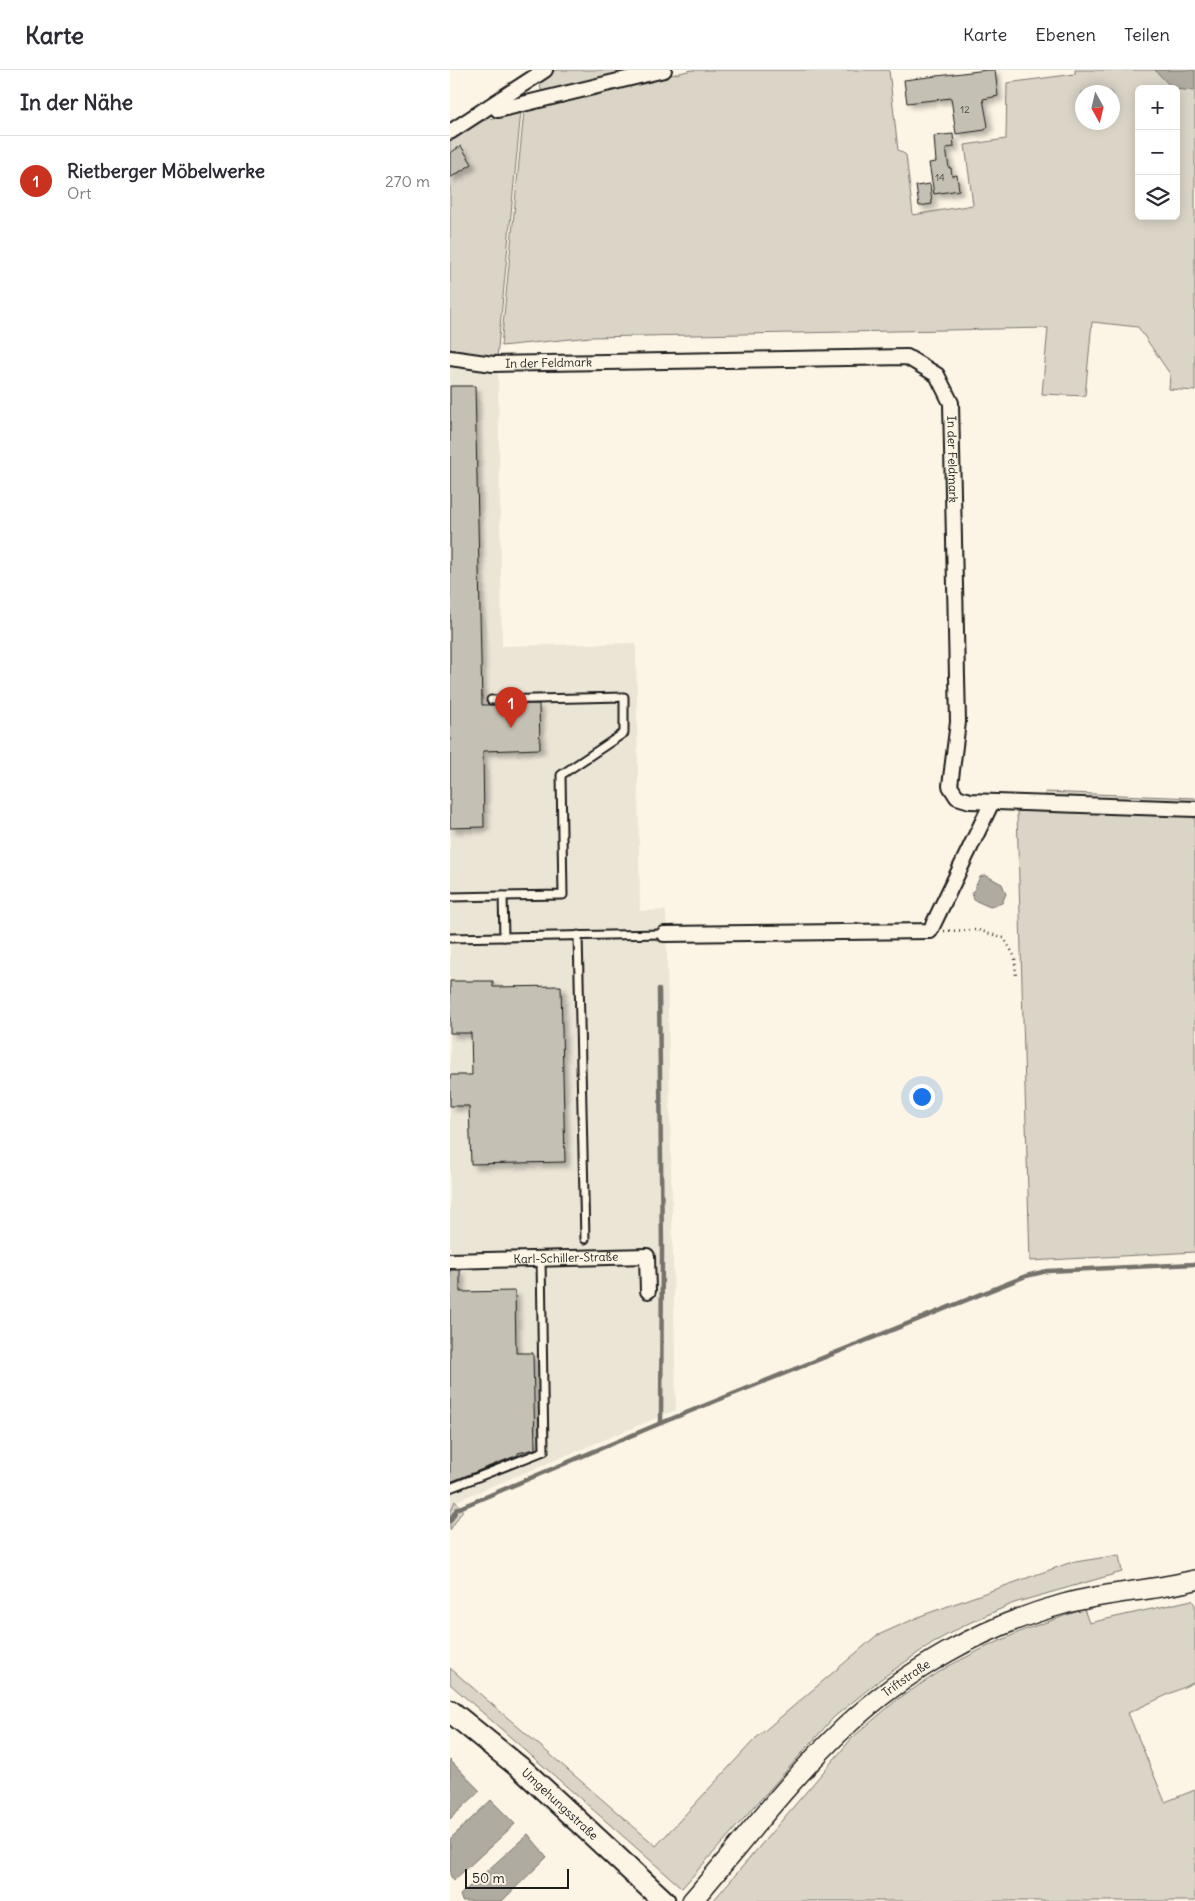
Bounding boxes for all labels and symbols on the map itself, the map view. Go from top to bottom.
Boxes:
north arrow [1075,85,1120,130]
house number: 12 [960,103,970,116]
house number: 14 [935,171,945,184]
street label: In der Feldmark [505,354,592,371]
street label: In der Feldmark [944,416,961,503]
pin: 1 [495,687,527,728]
your location [909,1084,935,1110]
street label: Karl-Schiller-Straße [513,1249,619,1266]
street label: Triftstraße [879,1656,933,1700]
street label: Umgehungsstraße [519,1765,601,1843]
scale bar [465,1866,569,1889]

